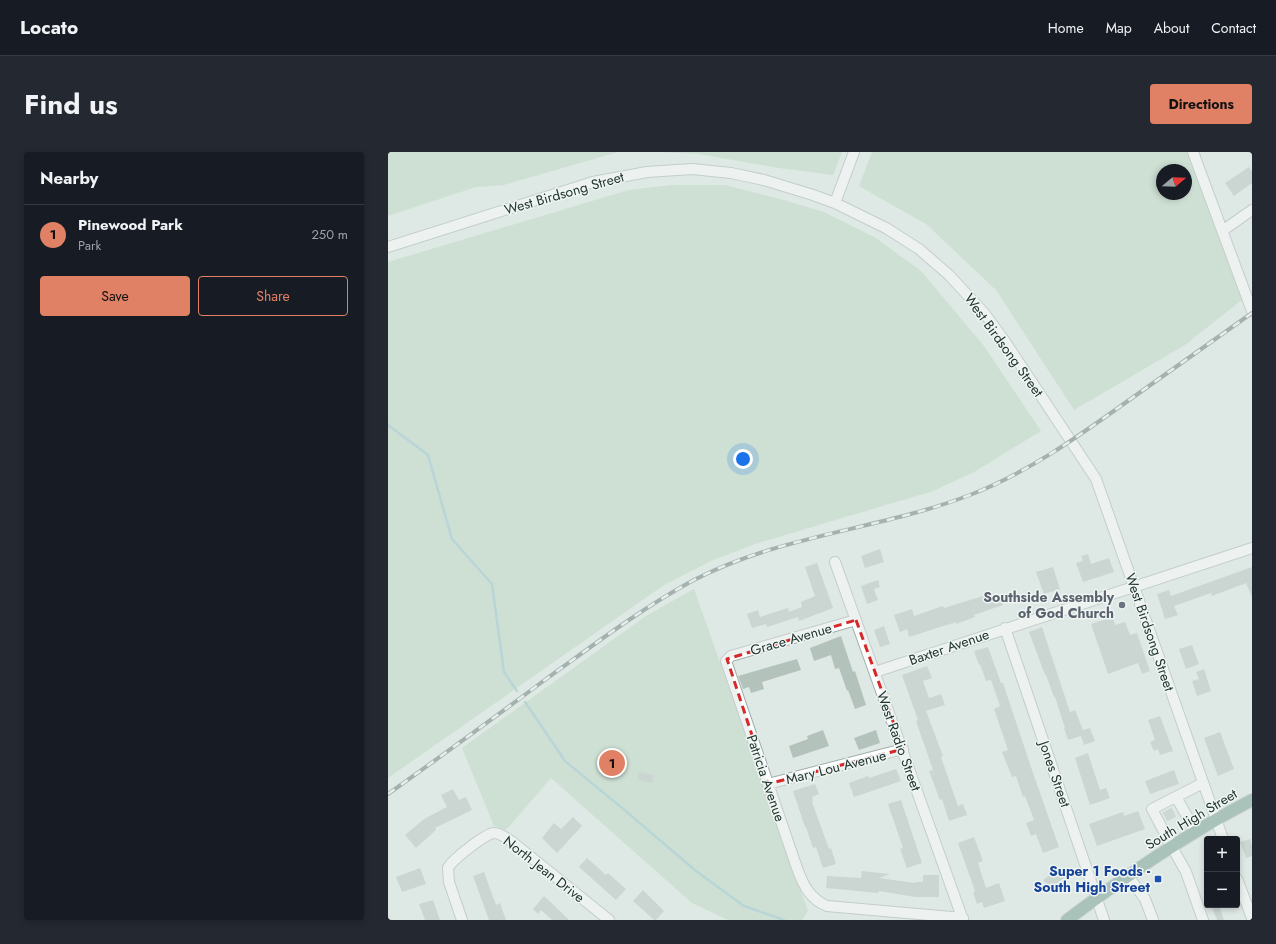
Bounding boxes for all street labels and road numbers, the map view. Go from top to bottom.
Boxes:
street label: West Birdsong Street [502,166,627,220]
street label: West Birdsong Street [960,289,1049,401]
street label: West Birdsong Street [1120,570,1180,694]
street label: Grace Avenue [748,618,834,660]
street label: Baxter Avenue [906,624,992,670]
street label: West Radio Street [872,688,927,794]
street label: Patricia Avenue [742,732,790,824]
street label: Jones Street [1034,736,1076,810]
street label: Mary Lou Avenue [784,745,888,789]
street label: South High Street [1141,783,1241,854]
street label: North Jean Drive [499,831,589,907]

